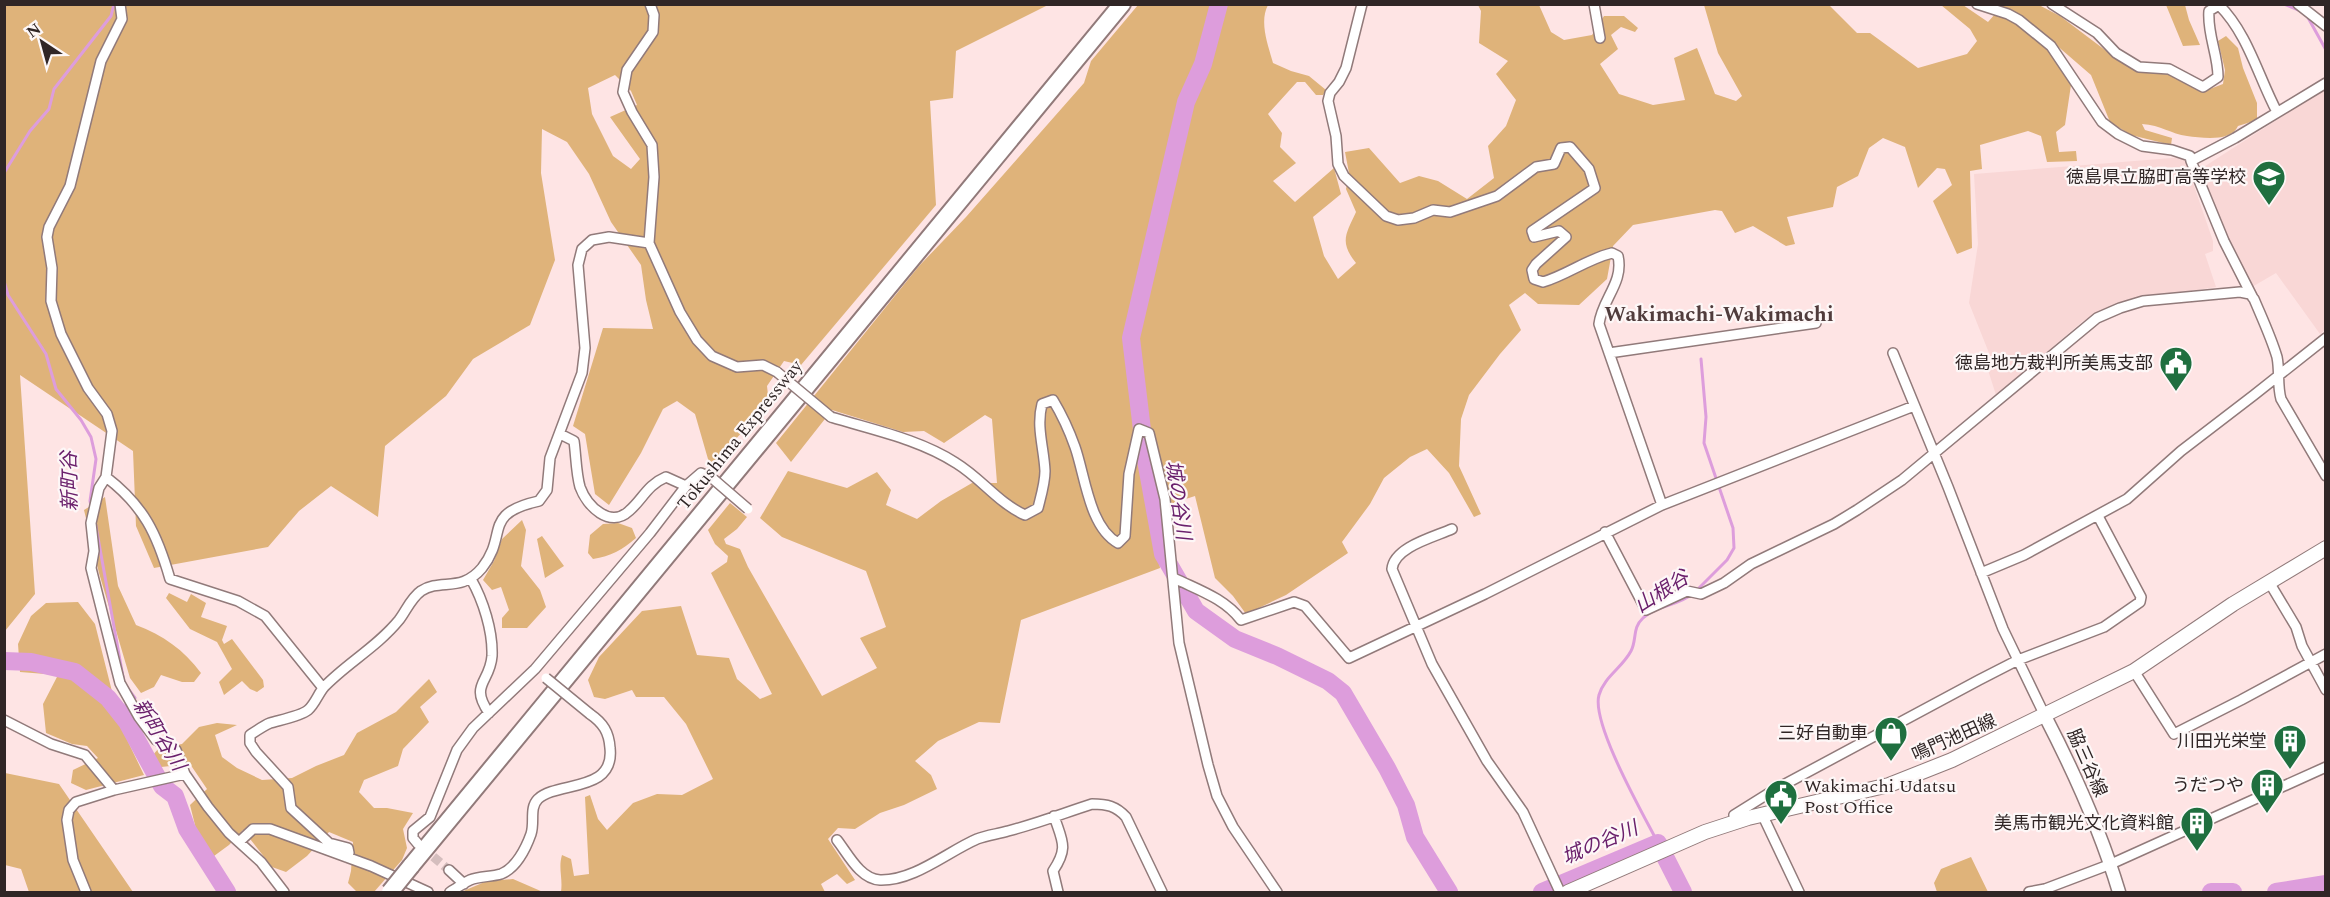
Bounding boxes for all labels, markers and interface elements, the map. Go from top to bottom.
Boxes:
north arrow [12,12,72,72]
text: N [21,17,46,44]
school or university icon: 徳島県立脇町高等学校 [2251,159,2287,206]
place label: 徳島県立脇町高等学校 [2066,164,2246,191]
district label: Wakimachi-Wakimachi [1604,299,1834,331]
public building icon: 徳島地方裁判所美馬支部 [2158,345,2194,392]
place label: 徳島地方裁判所美馬支部 [1955,350,2153,377]
street label: Tokushima Expressway [671,353,810,516]
water label: 新町谷 [54,449,86,511]
water label: 城の谷川 [1158,458,1199,544]
water label: 山根谷 [1629,562,1697,621]
water label: 新町谷川 [125,693,194,779]
street label: 鳴門池田線 [1907,707,2001,769]
shop icon: 三好自動車 [1873,715,1909,762]
place label: 三好自動車 [1778,720,1868,747]
building icon: 川田光栄堂 [2272,723,2308,770]
street label: 脇三谷線 [2060,725,2114,801]
place label: 川田光栄堂 [2177,728,2267,755]
building icon: うだつや [2249,767,2285,814]
place label: うだつや [2172,772,2244,799]
place label: Wakimachi Udatsu Post Office [1804,773,1956,821]
public building icon: Wakimachi Udatsu Post Office [1763,778,1799,825]
building icon: 美馬市観光文化資料館 [2179,805,2215,852]
place label: 美馬市観光文化資料館 [1994,810,2174,837]
water label: 城の谷川 [1557,813,1645,872]

